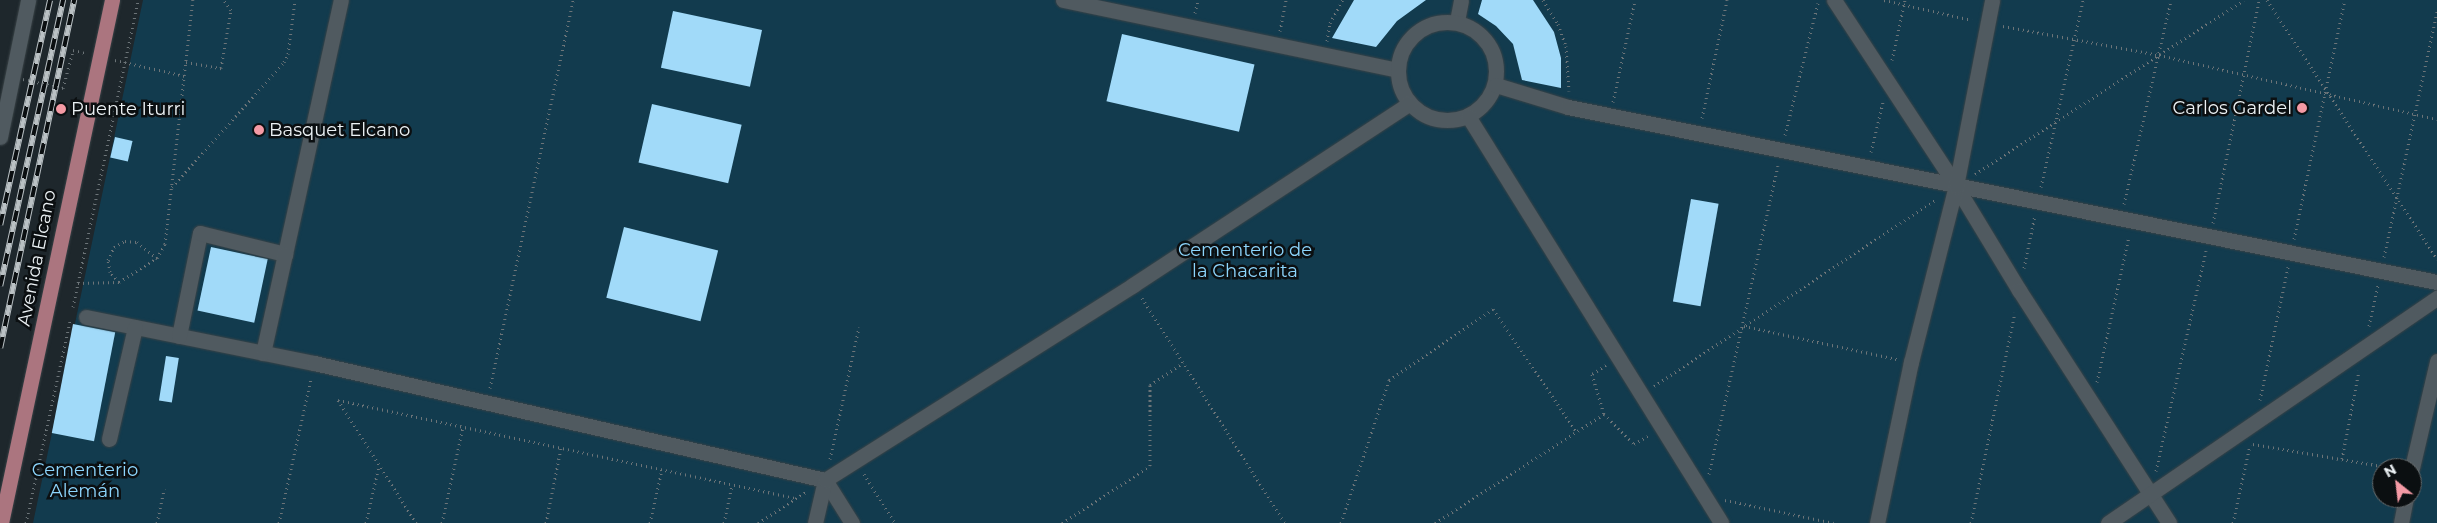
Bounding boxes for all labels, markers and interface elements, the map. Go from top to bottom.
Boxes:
place label: Carlos Gardel [2173,97,2292,119]
place label: Puente Iturri [71,98,185,120]
marker: Carlos Gardel [2296,102,2308,114]
marker: Puente Iturri [55,103,67,115]
place label: Basquet Elcano [269,119,410,141]
marker: Basquet Elcano [253,124,265,136]
street label: Avenida Elcano [13,188,61,328]
park label: Cementerio de la Chacarita [1178,240,1312,282]
north arrow [2372,458,2422,508]
park label: Cementerio Alemán [32,460,138,502]
text: N [2381,460,2400,481]

